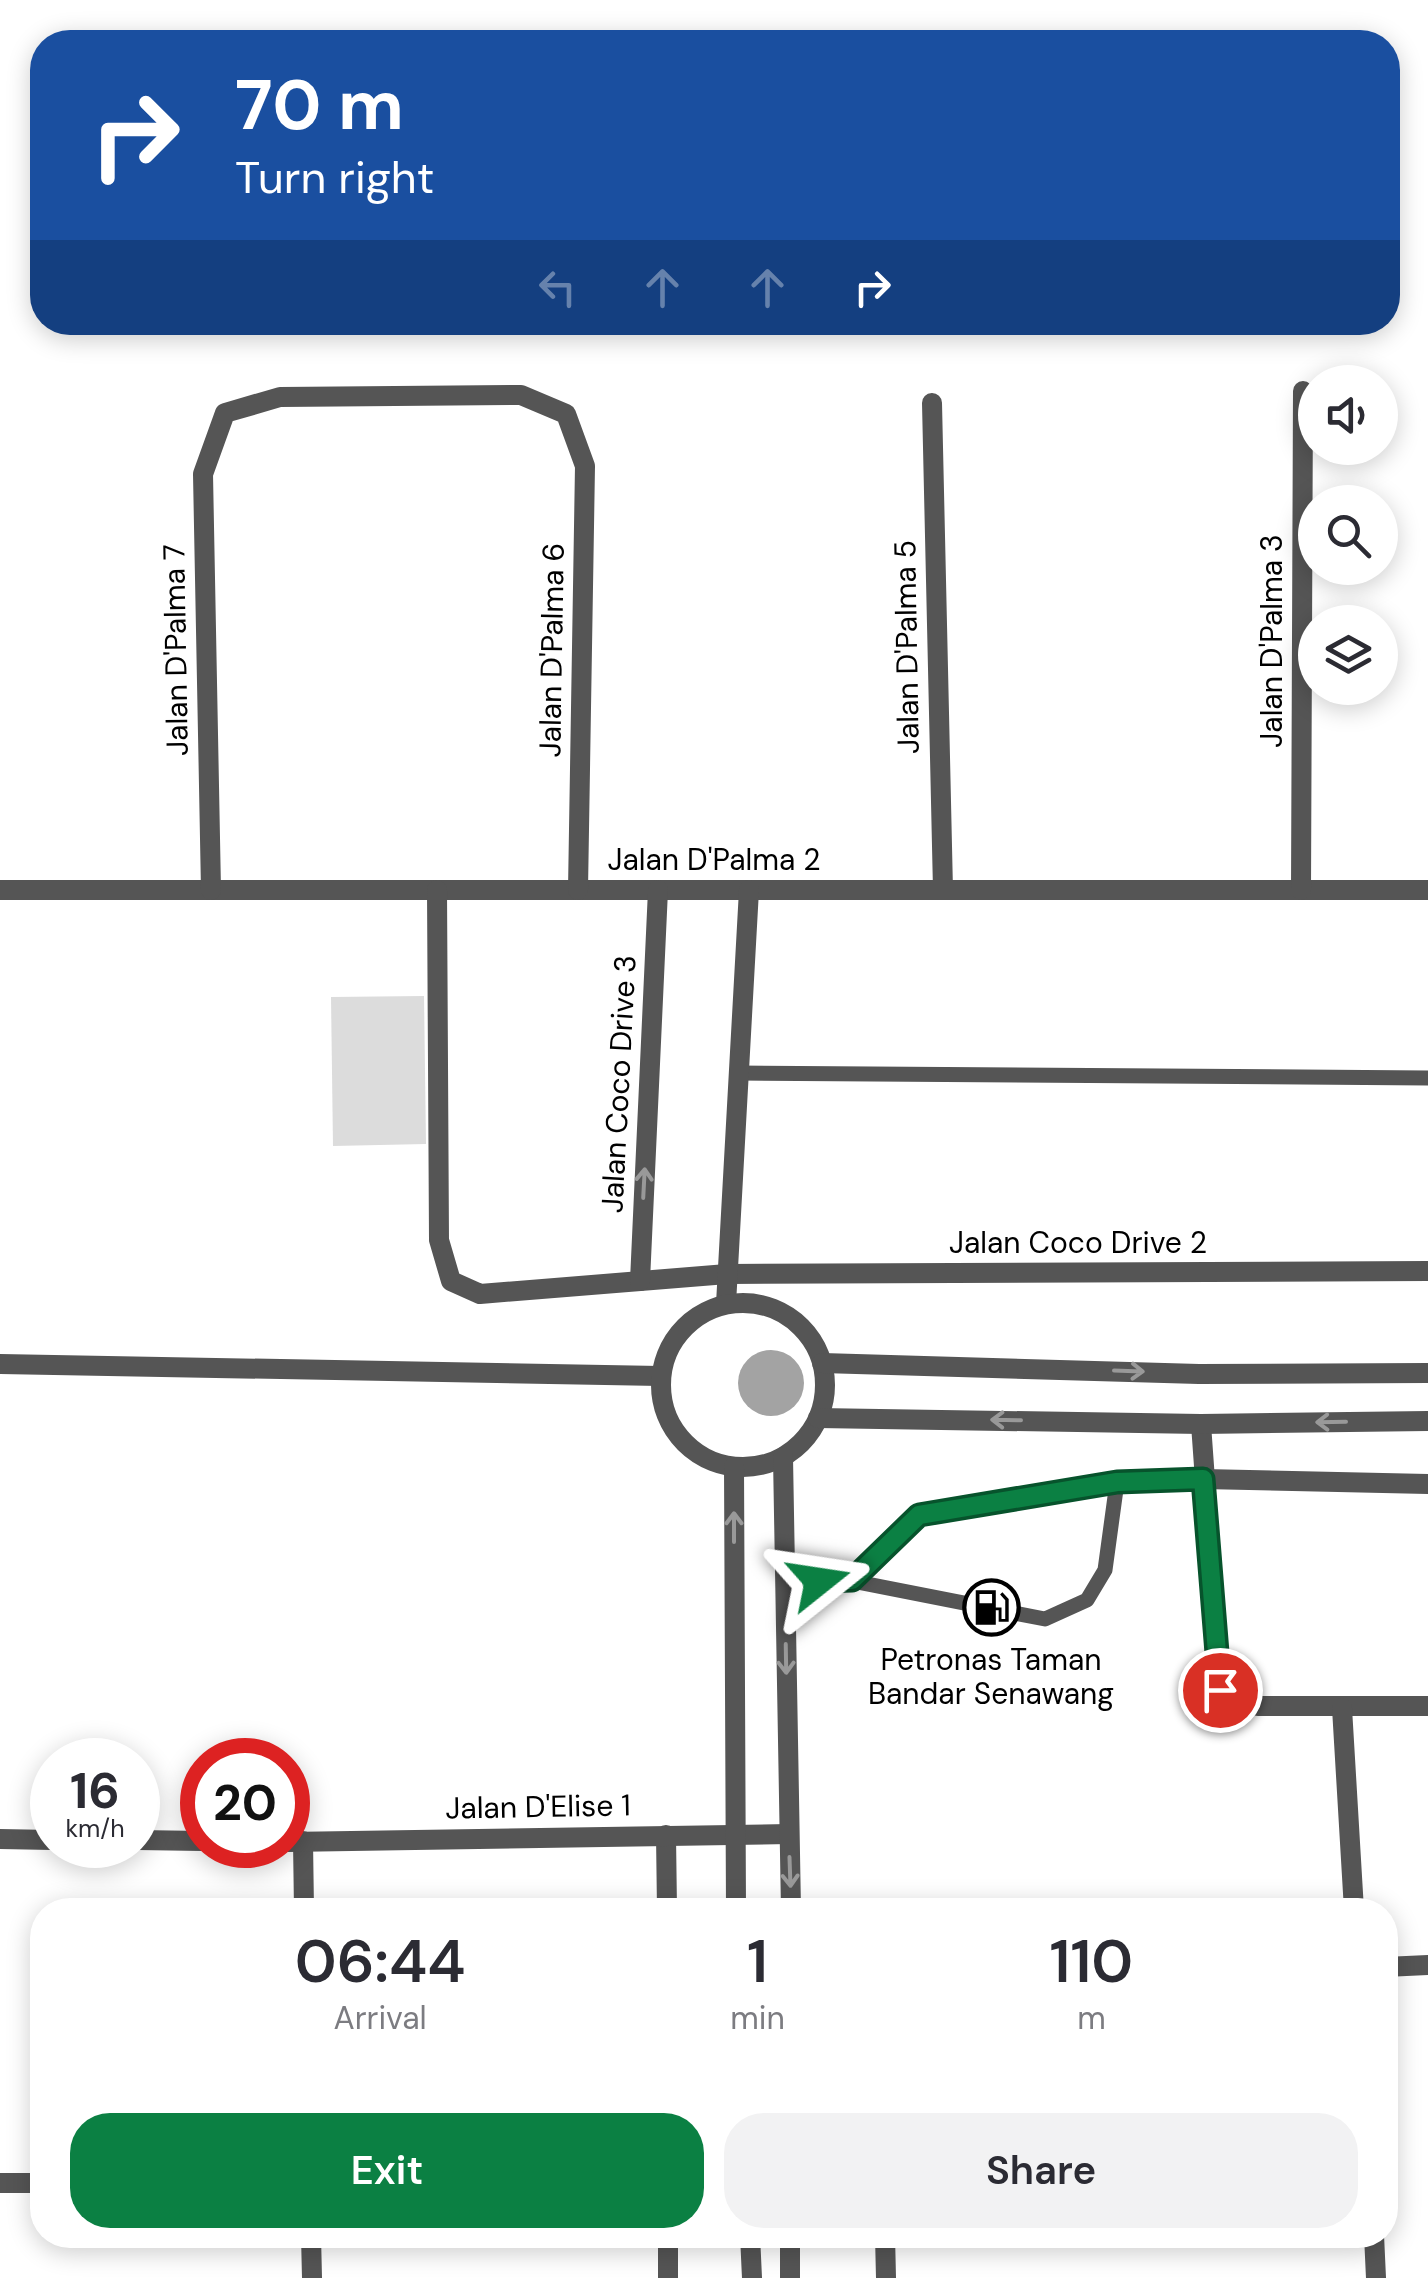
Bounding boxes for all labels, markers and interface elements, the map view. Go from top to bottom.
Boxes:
text: 70 m [235,60,404,151]
icon: right [70,70,200,200]
text: Turn right [235,148,434,207]
icon: left [530,260,585,315]
icon: ahead [635,260,690,315]
icon: ahead [740,260,795,315]
icon: right [845,260,900,315]
map controls [1298,365,1398,705]
button: sound [1298,365,1398,465]
button: search [1298,485,1398,585]
street label: Jalan D'Palma 3 [1252,534,1291,748]
street label: Jalan D'Palma 5 [885,540,928,754]
street label: Jalan D'Palma 6 [530,542,573,758]
street label: Jalan D'Palma 7 [154,544,197,756]
button: layers [1298,605,1398,705]
street label: Jalan D'Palma 2 [608,840,821,879]
street label: Jalan Coco Drive 3 [592,954,645,1214]
one-way arrow [635,1168,654,1200]
street label: Jalan Coco Drive 2 [949,1223,1207,1262]
one-way arrow [1113,1362,1145,1381]
one-way arrow [990,1410,1022,1429]
one-way arrow [1315,1413,1347,1432]
one-way arrow [724,1511,744,1544]
position arrow [767,1529,871,1633]
fuel station icon: Petronas Taman Bandar Senawang [961,1577,1021,1637]
place label: Petronas Taman Bandar Senawang [868,1640,1114,1713]
one-way arrow [776,1642,796,1675]
pin [1178,1648,1263,1733]
icon: arrive [1193,1663,1248,1718]
speed limit sign: 20 [180,1738,310,1868]
text: 16 [70,1758,120,1824]
street label: Jalan D'Elise 1 [445,1785,631,1828]
text: km/h [65,1812,125,1845]
one-way arrow [781,1855,800,1887]
text: 06:44 [295,1922,466,2001]
text: 1 [747,1922,768,2001]
text: 110 [1050,1922,1133,2001]
text: Arrival [334,1997,427,2039]
text: min [730,1997,785,2039]
text: m [1077,1997,1106,2039]
button: Exit [70,2113,704,2228]
button: Share [724,2113,1358,2228]

